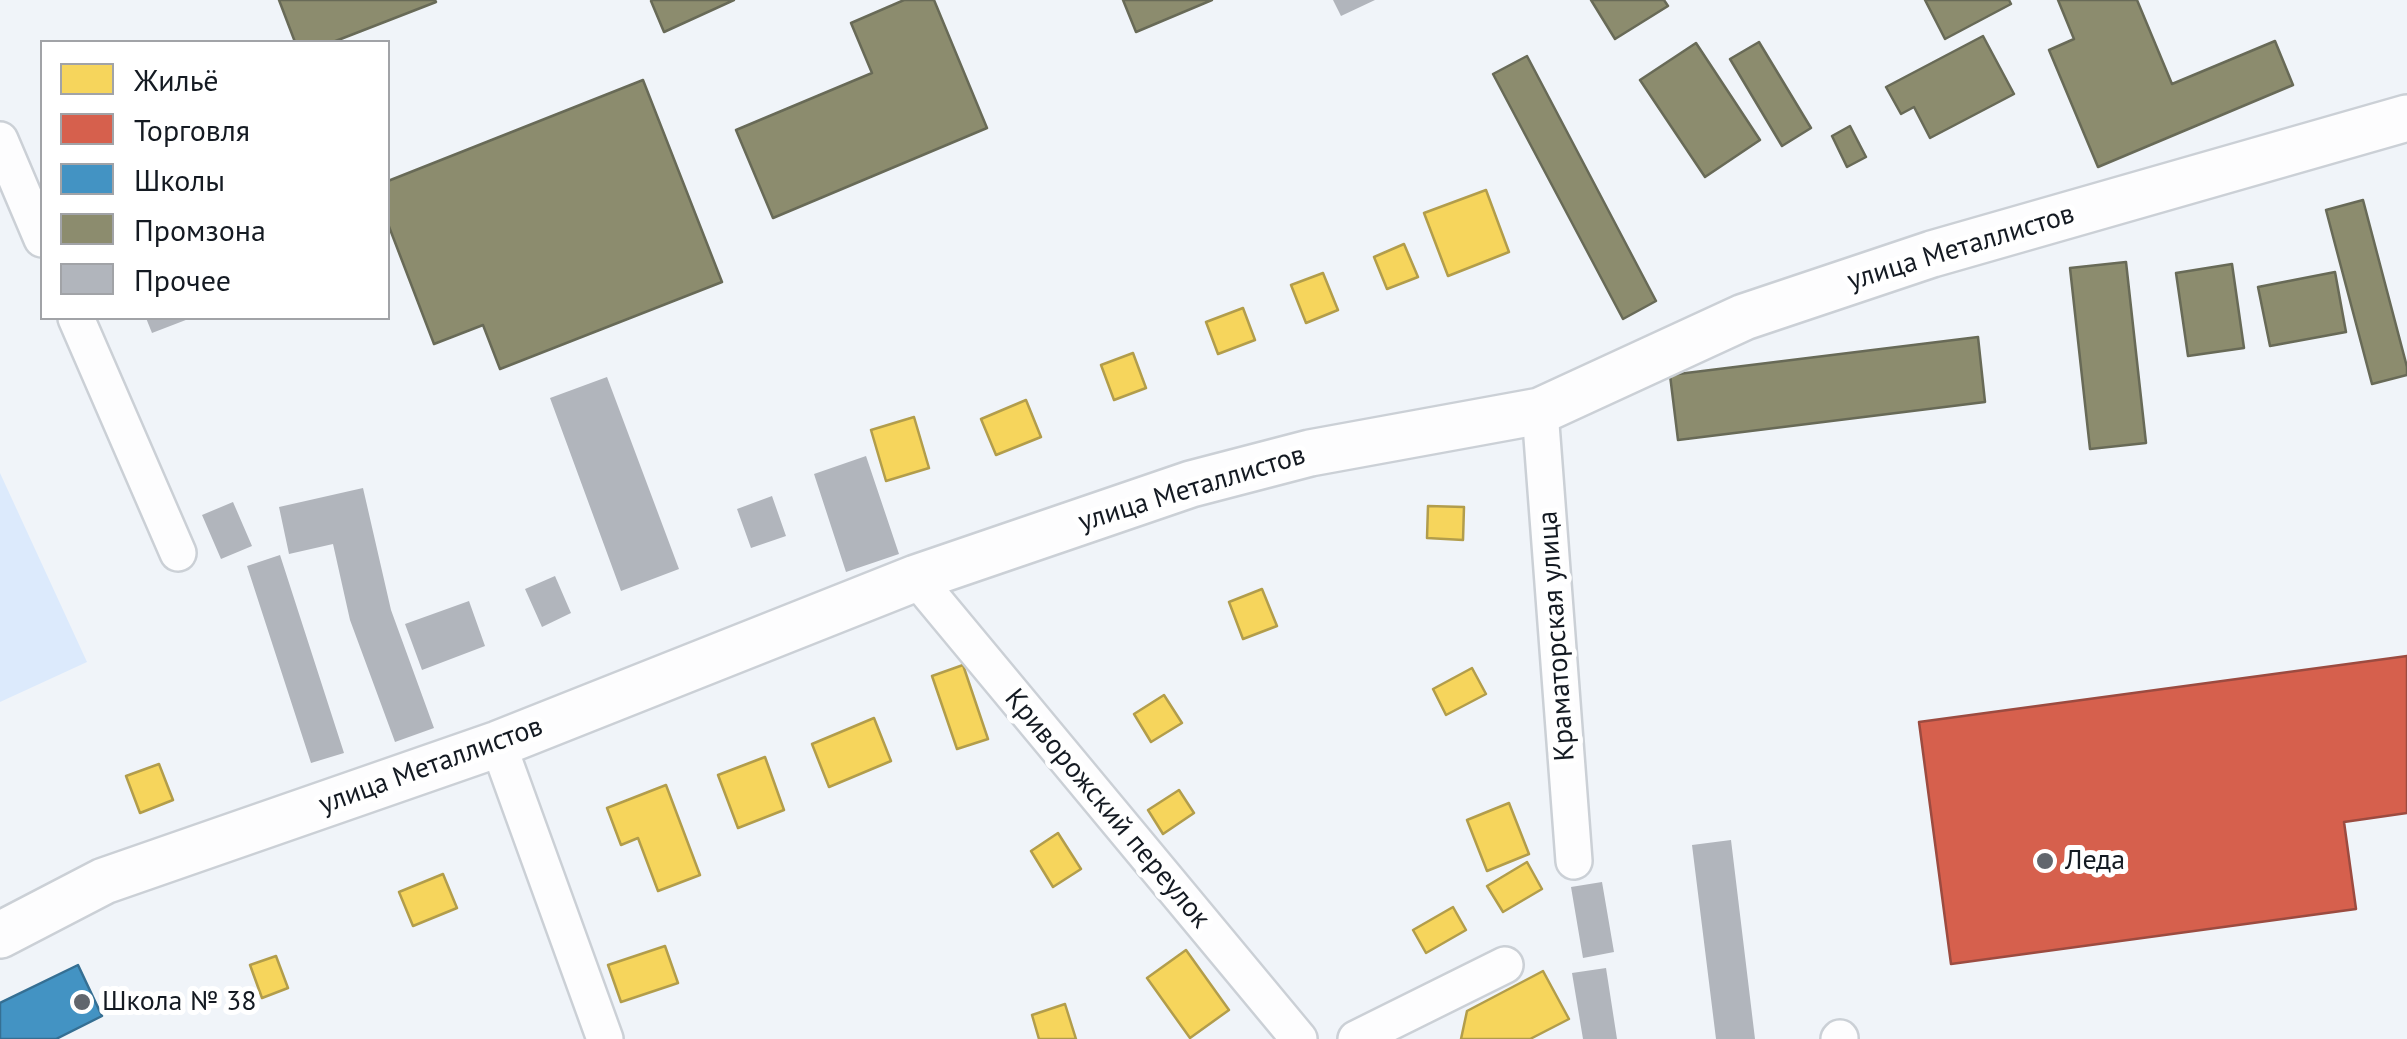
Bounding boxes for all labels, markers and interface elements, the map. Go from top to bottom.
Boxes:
legend [40,40,390,320]
text: Жильё [134,60,218,99]
text: Торговля [134,110,250,149]
text: Школы [134,160,225,199]
street label: улица Металлистов [1844,198,2078,298]
text: Промзона [134,210,266,249]
text: Прочее [134,260,231,299]
street label: улица Металлистов [1075,439,1309,539]
street label: Краматорская улица [1531,510,1583,762]
street label: Криворожский переулок [997,683,1217,935]
street label: улица Металлистов [315,710,547,822]
place label: Леда [2065,844,2125,878]
marker: Леда [2034,850,2056,872]
place label: Школа № 38 [102,985,257,1019]
marker: Школа № 38 [71,991,93,1013]

